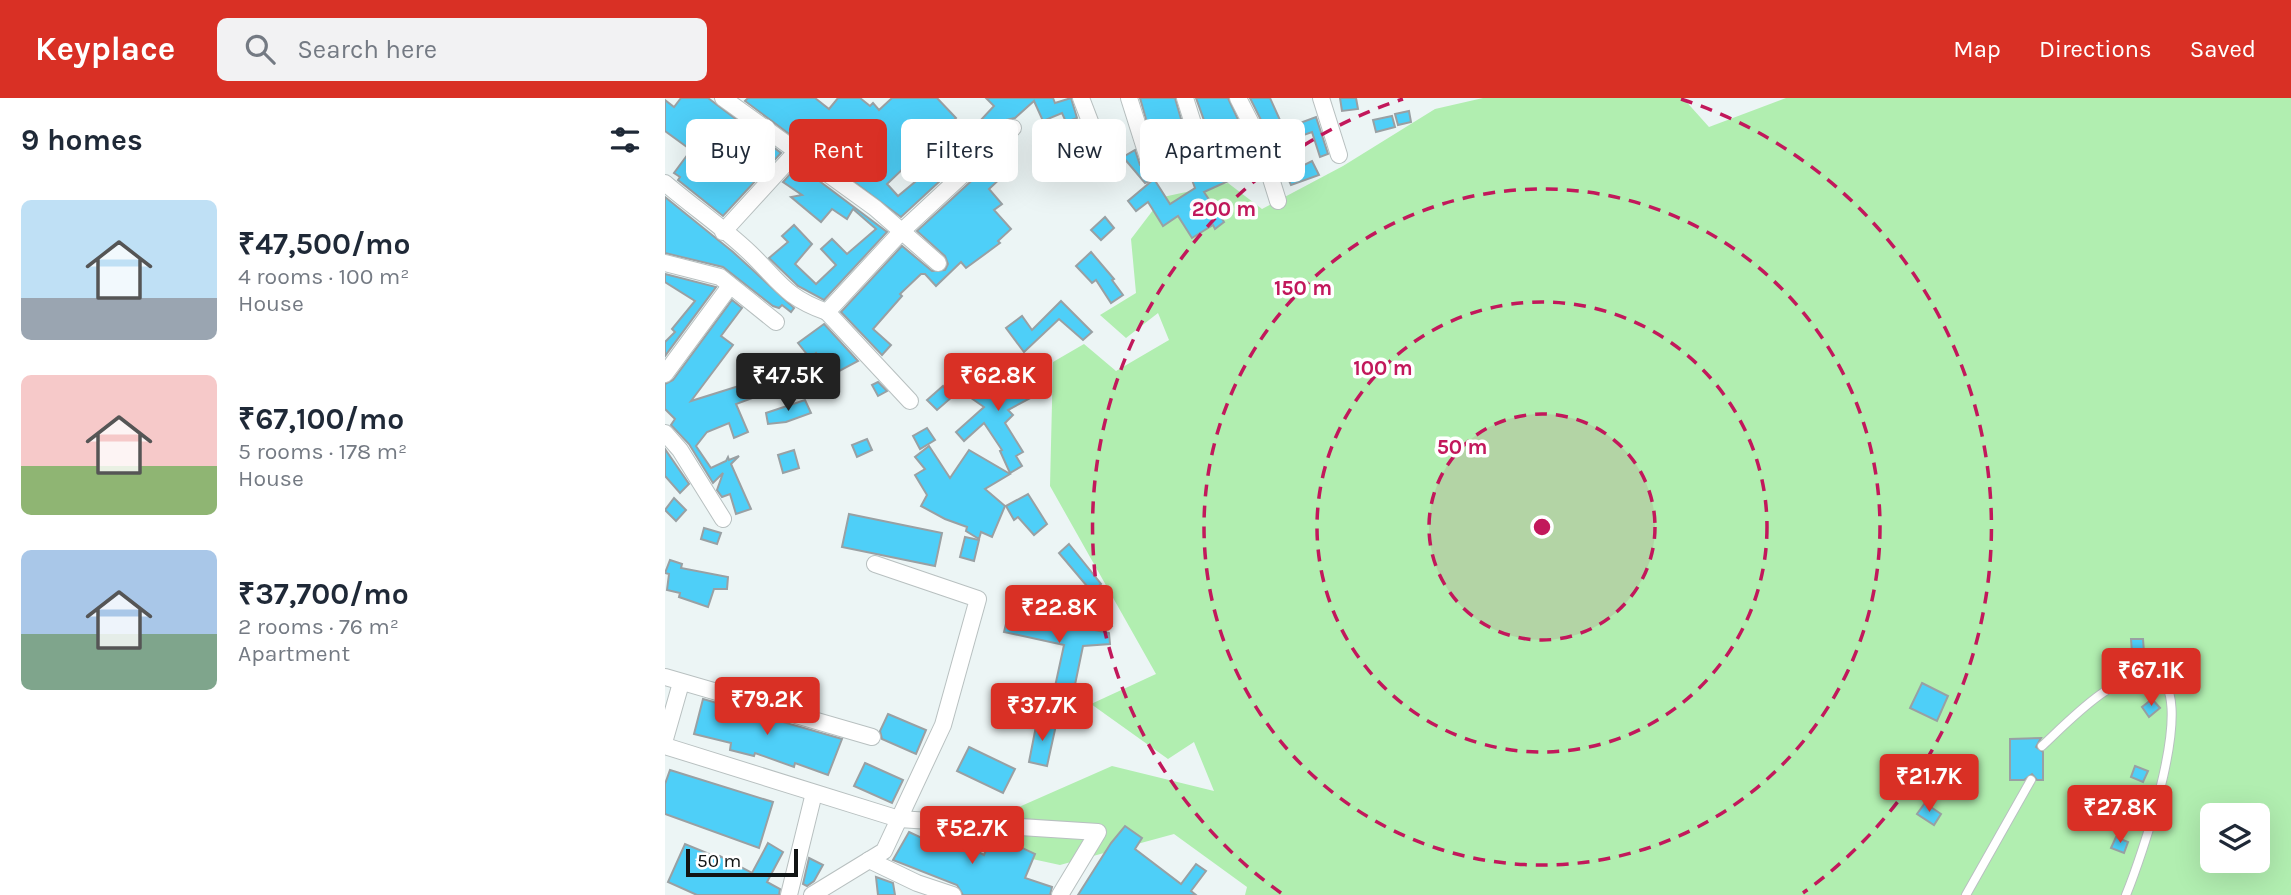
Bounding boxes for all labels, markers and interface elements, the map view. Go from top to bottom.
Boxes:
search box [217,18,707,81]
text: Keyplace [35,30,175,68]
icon: search [241,30,279,68]
text: Search here [297,34,437,65]
text: Map [1953,35,2001,63]
text: Directions [2039,35,2152,63]
text: Saved [2190,35,2256,63]
chip: Buy [686,119,775,182]
chip: Rent [789,119,887,182]
chip: Filters [901,119,1018,182]
chip: New [1032,119,1126,182]
chip: Apartment [1140,119,1305,182]
icon: filters [606,121,644,159]
text: 9 homes [21,122,143,158]
text: 200 m [1192,197,1256,221]
text: ₹47,500/mo [238,226,411,262]
icon: home [77,228,161,312]
text: 4 rooms · 100 m² [238,263,410,290]
text: 150 m [1274,276,1332,300]
text: House [238,290,304,317]
pin: ₹47.5K [731,354,845,413]
pin: ₹62.8K [941,354,1055,413]
text: 100 m [1353,356,1413,380]
text: ₹47.5K [752,362,824,389]
text: ₹62.8K [960,362,1036,389]
text: ₹67,100/mo [238,401,404,437]
icon: home [77,403,161,487]
text: 50 m [1437,435,1487,459]
text: 5 rooms · 178 m² [238,438,407,465]
text: House [238,465,304,492]
centre of rings [1530,515,1554,539]
text: ₹37,700/mo [238,576,409,612]
icon: home [77,578,161,662]
pin: ₹22.8K [1002,586,1116,645]
text: ₹22.8K [1021,594,1097,621]
text: 2 rooms · 76 m² [238,613,399,640]
text: Apartment [238,640,350,667]
pin: ₹67.1K [2094,648,2208,708]
text: ₹67.1K [2118,657,2184,684]
pin: ₹79.2K [710,678,824,737]
pin: ₹37.7K [985,684,1099,743]
text: ₹79.2K [731,686,803,713]
text: ₹37.7K [1007,692,1077,719]
pin: ₹21.7K [1872,754,1986,814]
text: ₹21.7K [1896,763,1962,790]
pin: ₹27.8K [2063,786,2177,845]
text: ₹27.8K [2083,794,2157,821]
map controls [2200,803,2270,873]
button: layers [2200,803,2270,873]
pin: ₹52.7K [915,806,1029,866]
text: ₹52.7K [936,815,1008,842]
scale bar [686,846,798,878]
text: 50 m [697,850,741,872]

